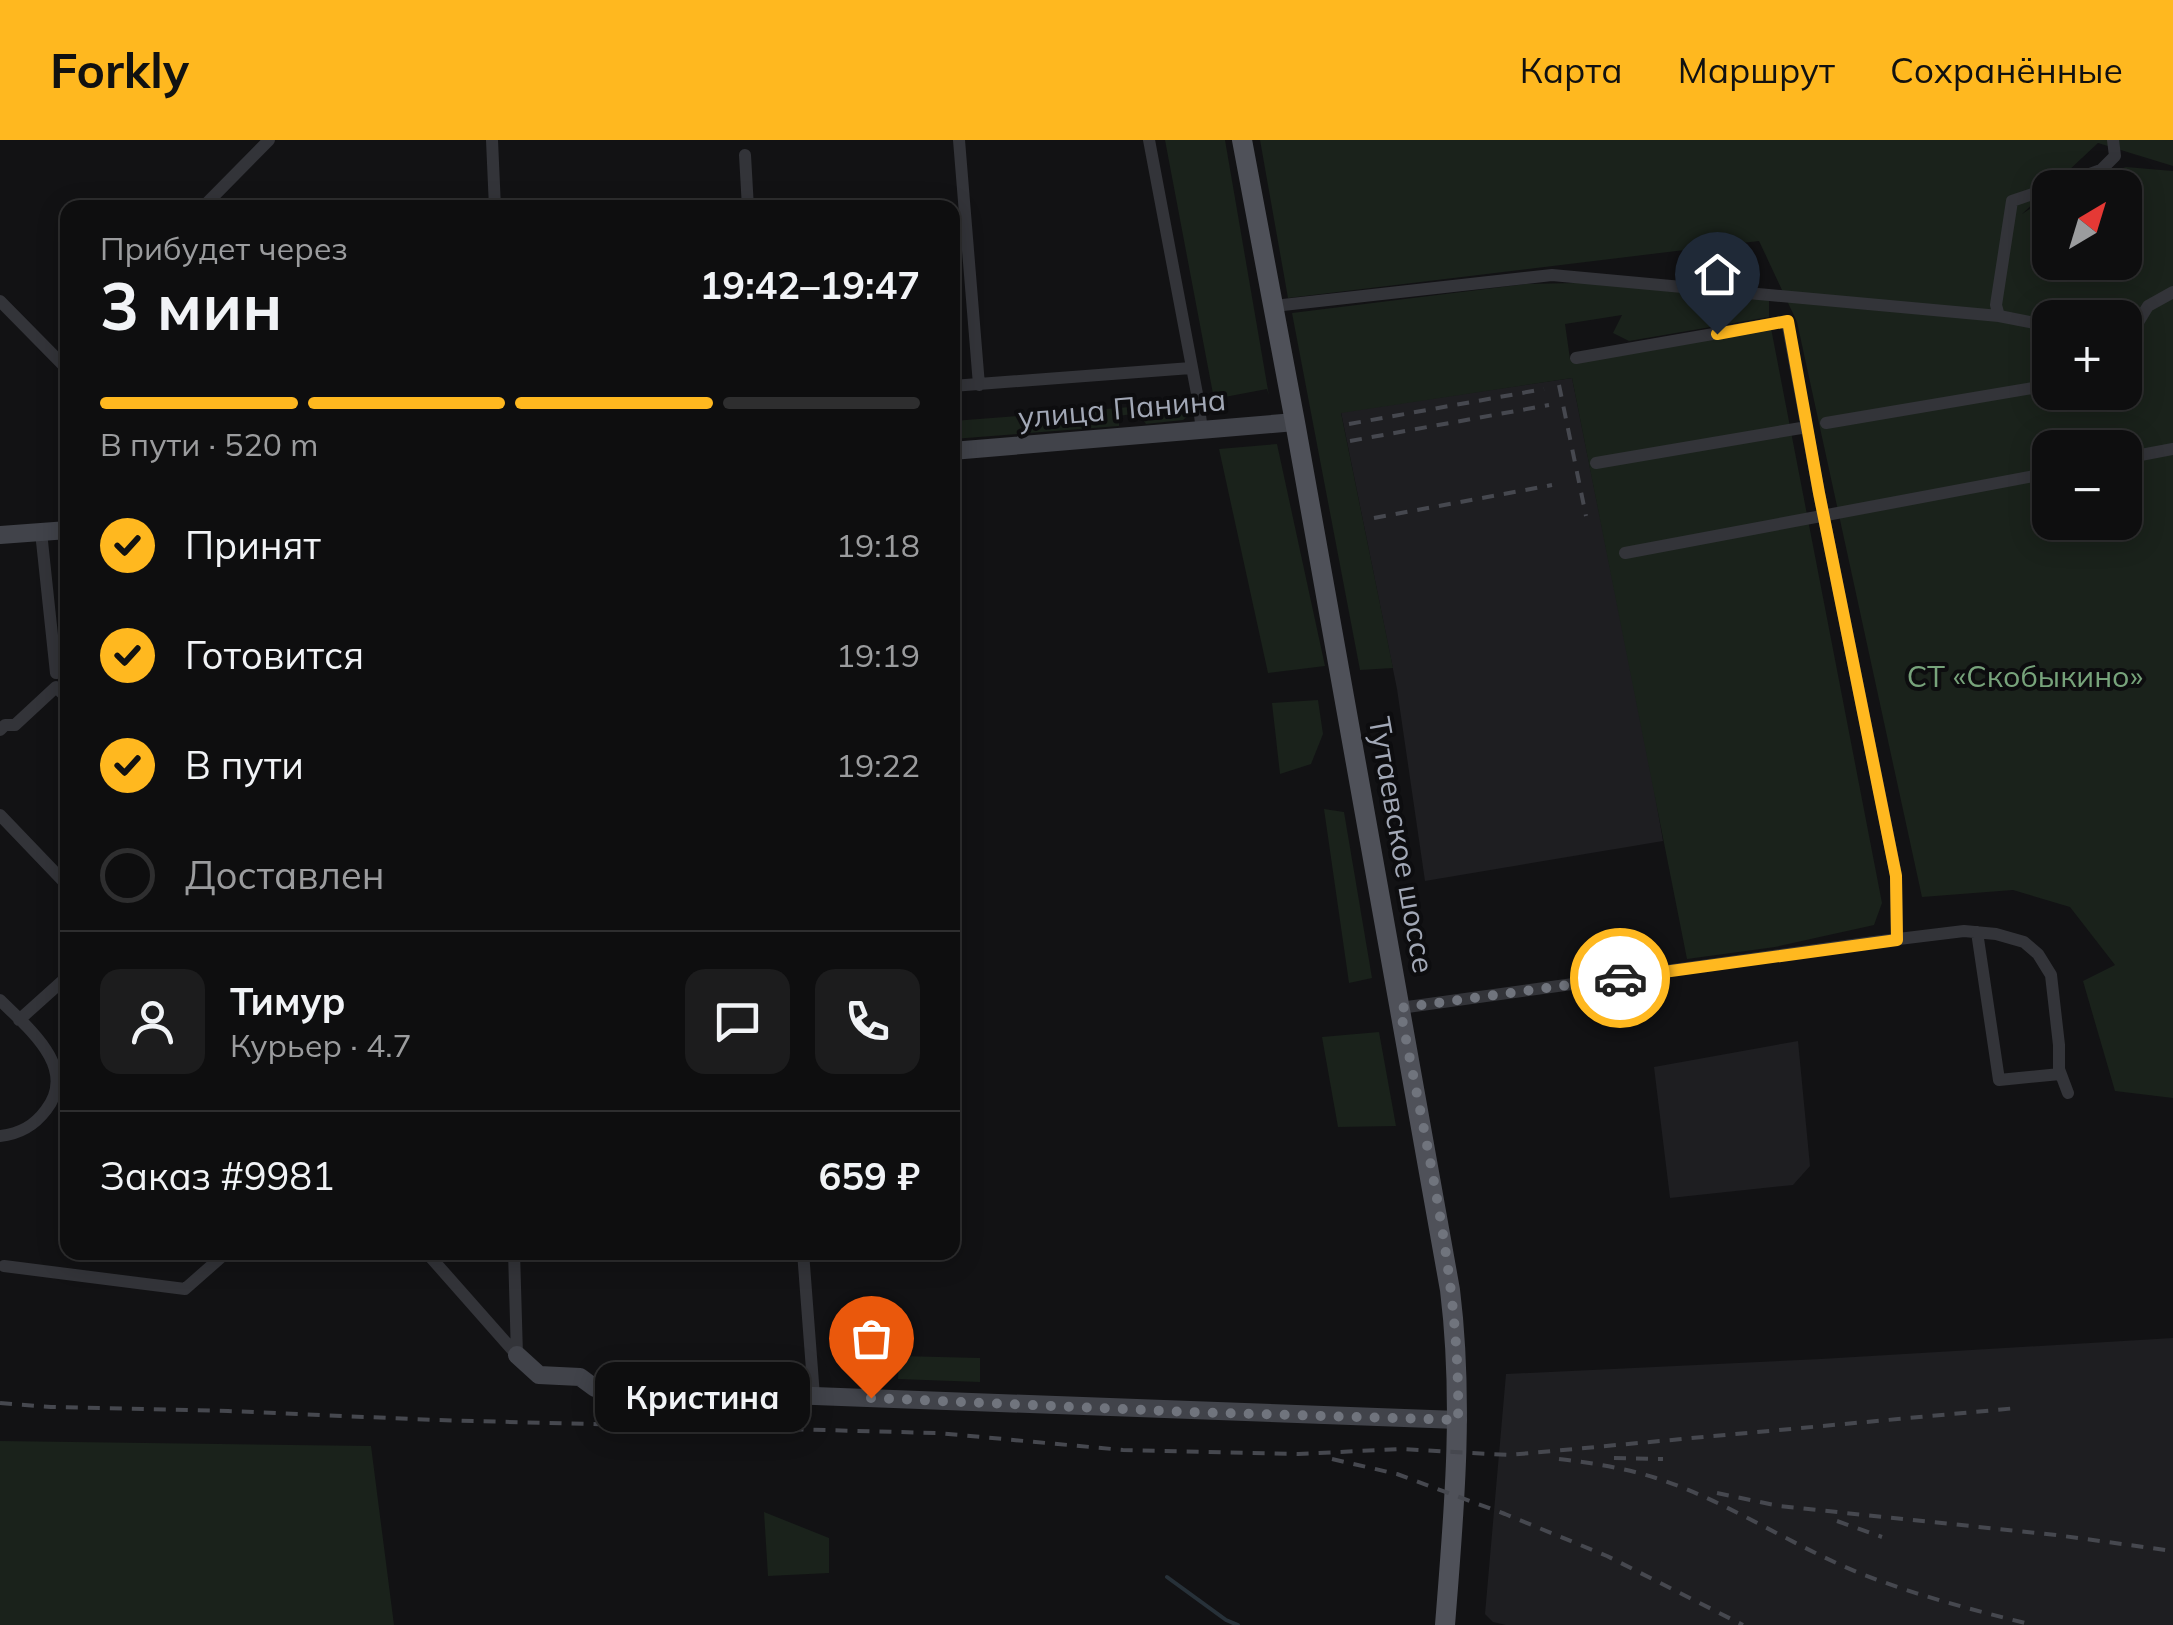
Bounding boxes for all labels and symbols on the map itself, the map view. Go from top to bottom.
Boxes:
north arrow [2032,170,2142,280]
pin [1675,232,1760,335]
street label: улица Панина [1016,380,1227,436]
park label: СТ «Скобыкино» [1907,657,2143,695]
street label: Тутаевское шоссе [1361,714,1443,976]
courier [1570,928,1670,1028]
pin [829,1296,914,1399]
callout: Кристина [596,1363,811,1433]

